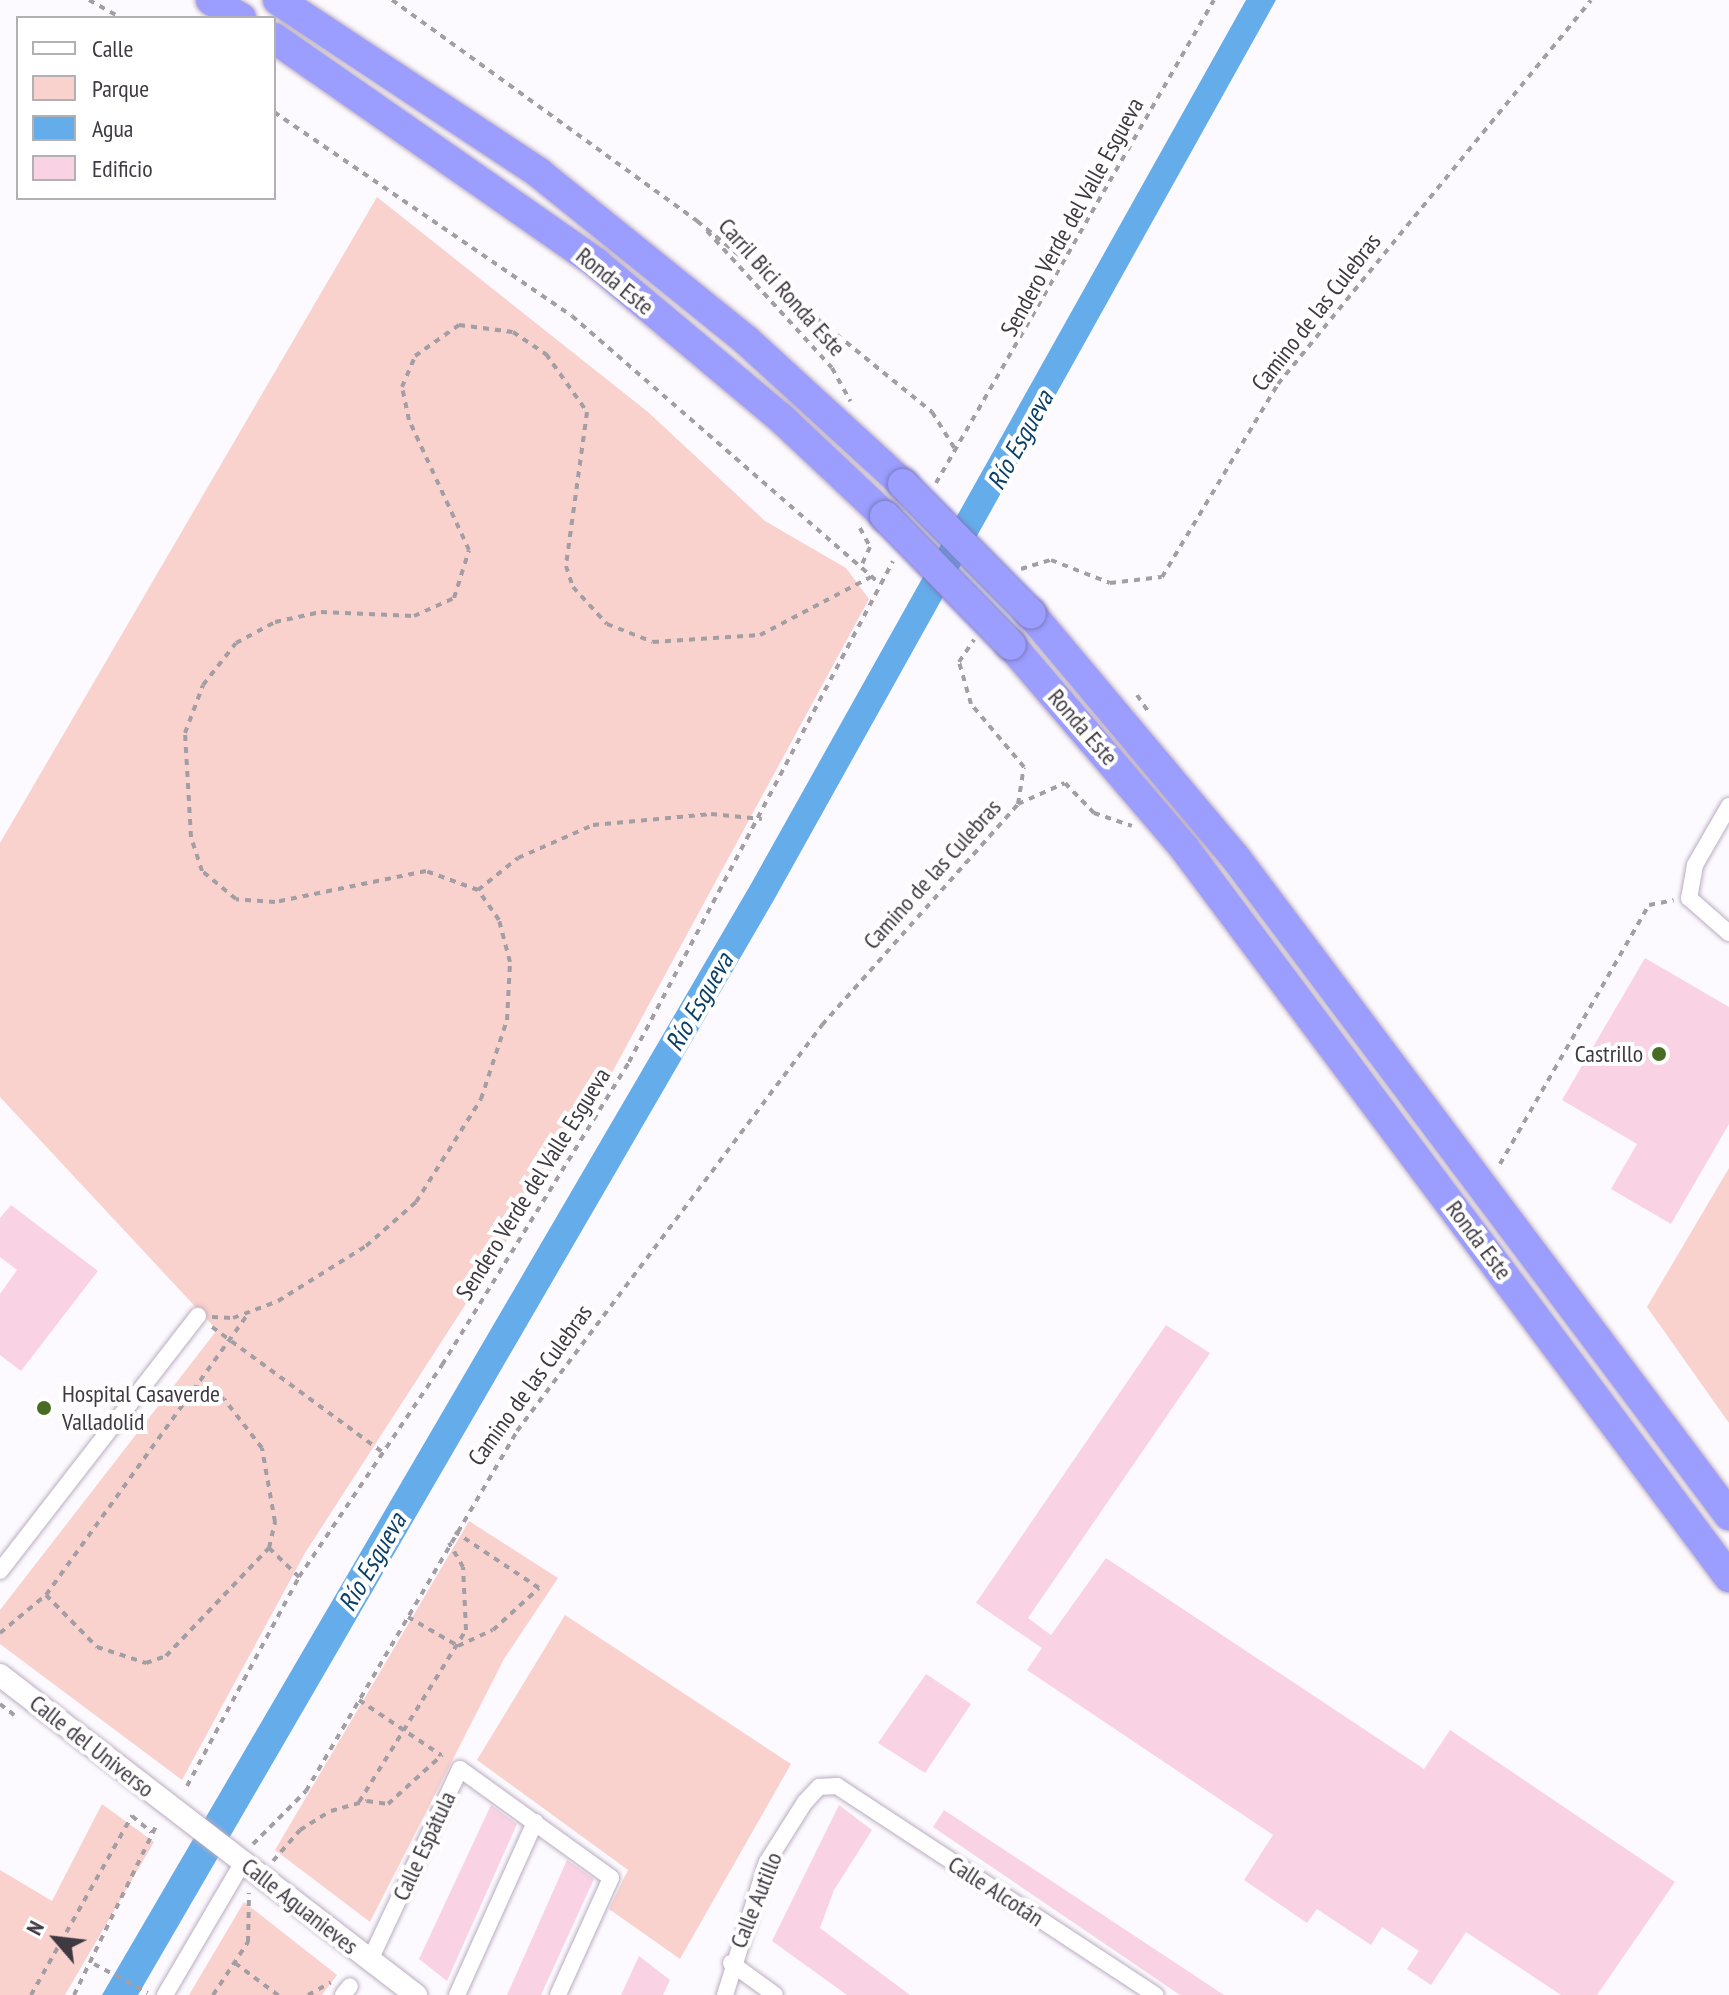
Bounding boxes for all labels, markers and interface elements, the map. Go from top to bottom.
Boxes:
legend [16,16,276,200]
text: Calle [92,33,133,64]
text: Parque [92,73,149,104]
street label: Sendero Verde del Valle Esgueva [994,92,1150,342]
text: Agua [92,113,133,144]
text: Edificio [92,153,153,184]
street label: Carril Bici Ronda Este [712,212,852,362]
street label: Camino de las Culebras [1245,227,1387,397]
street label: Ronda Este [570,241,660,321]
water label: Río Esgueva [980,385,1060,495]
street label: Ronda Este [1042,683,1124,771]
street label: Camino de las Culebras [857,793,1007,955]
water label: Río Esgueva [658,947,740,1057]
place label: Castrillo [1575,1040,1643,1068]
marker: Castrillo [1650,1045,1668,1063]
street label: Sendero Verde del Valle Esgueva [449,1062,617,1306]
street label: Ronda Este [1440,1195,1518,1285]
street label: Camino de las Culebras [462,1299,598,1471]
place label: Hospital Casaverde Valladolid [62,1380,220,1436]
marker: Hospital Casaverde Valladolid [33,1397,55,1419]
water label: Río Esgueva [331,1507,413,1617]
street label: Calle del Universo [24,1688,160,1804]
street label: Calle Espátula [386,1787,462,1905]
street label: Calle Autillo [724,1848,788,1952]
street label: Calle Alcotán [943,1849,1049,1933]
street label: Calle Aguanieves [236,1851,364,1961]
north arrow [16,1899,96,1979]
text: N [20,1916,50,1940]

